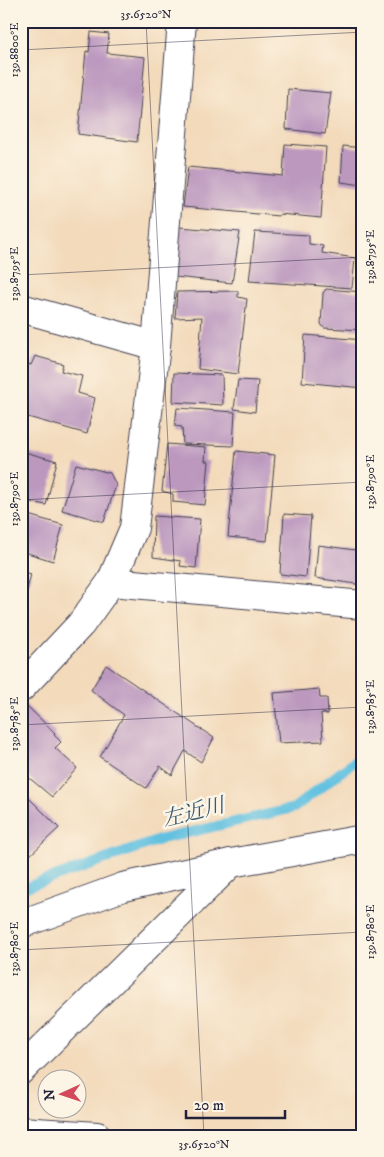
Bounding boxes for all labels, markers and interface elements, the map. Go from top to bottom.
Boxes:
text: 35.6520°N [120,7,172,22]
text: 139.8800°E [7,22,22,77]
text: 139.8795°E [363,229,378,284]
text: 139.8795°E [7,246,22,301]
text: 139.8790°E [363,454,378,509]
text: 139.8790°E [7,471,22,526]
text: 139.8785°E [363,679,378,734]
text: 139.8785°E [7,696,22,751]
water label: 左近川 [160,792,229,833]
text: 139.8780°E [363,904,378,959]
text: 139.8780°E [7,921,22,976]
north arrow [38,1070,88,1120]
scale bar [186,1087,285,1119]
text: N [41,1088,59,1101]
text: 20 m [194,1096,224,1115]
text: 35.6520°N [178,1137,230,1152]

